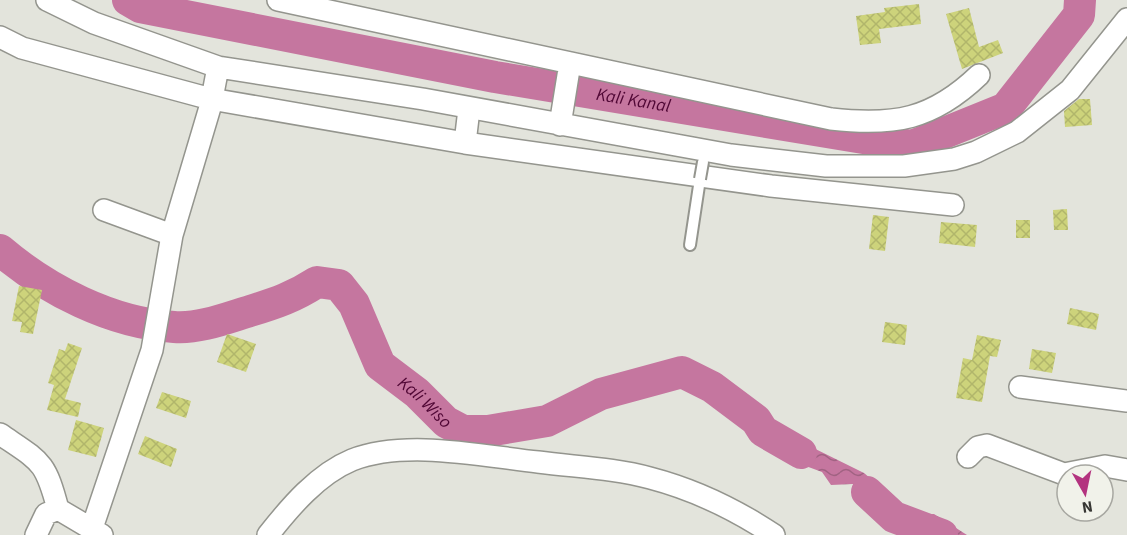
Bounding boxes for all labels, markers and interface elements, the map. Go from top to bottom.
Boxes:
water label: Kali Kanal [594,82,673,119]
water label: Kali Wiso [392,371,457,434]
north arrow [1055,463,1115,523]
text: N [1080,495,1094,519]

